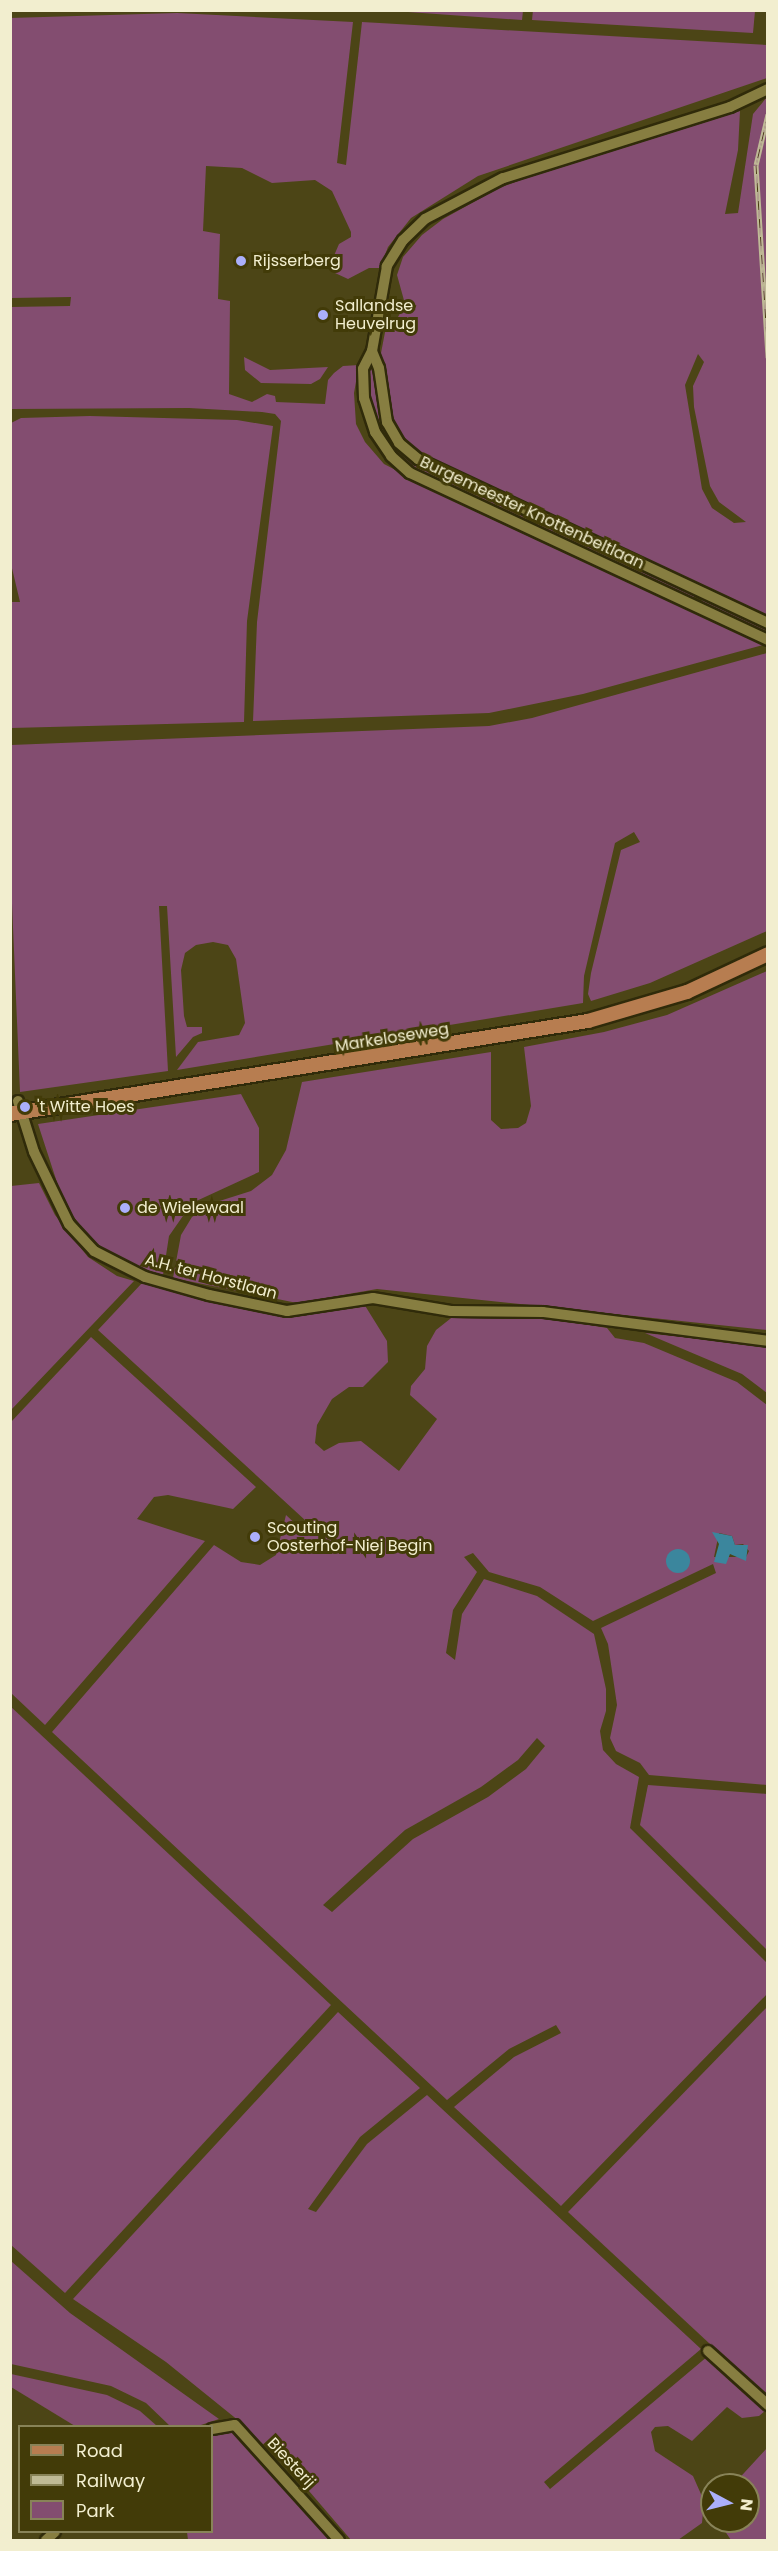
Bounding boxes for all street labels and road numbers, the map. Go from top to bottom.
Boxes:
street label: Burgemeester Knottenbeltlaan [417,452,647,574]
street label: Markeloseweg [334,1020,450,1056]
street label: A.H. ter Horstlaan [143,1250,279,1304]
street label: Biesterij [263,2434,319,2492]

